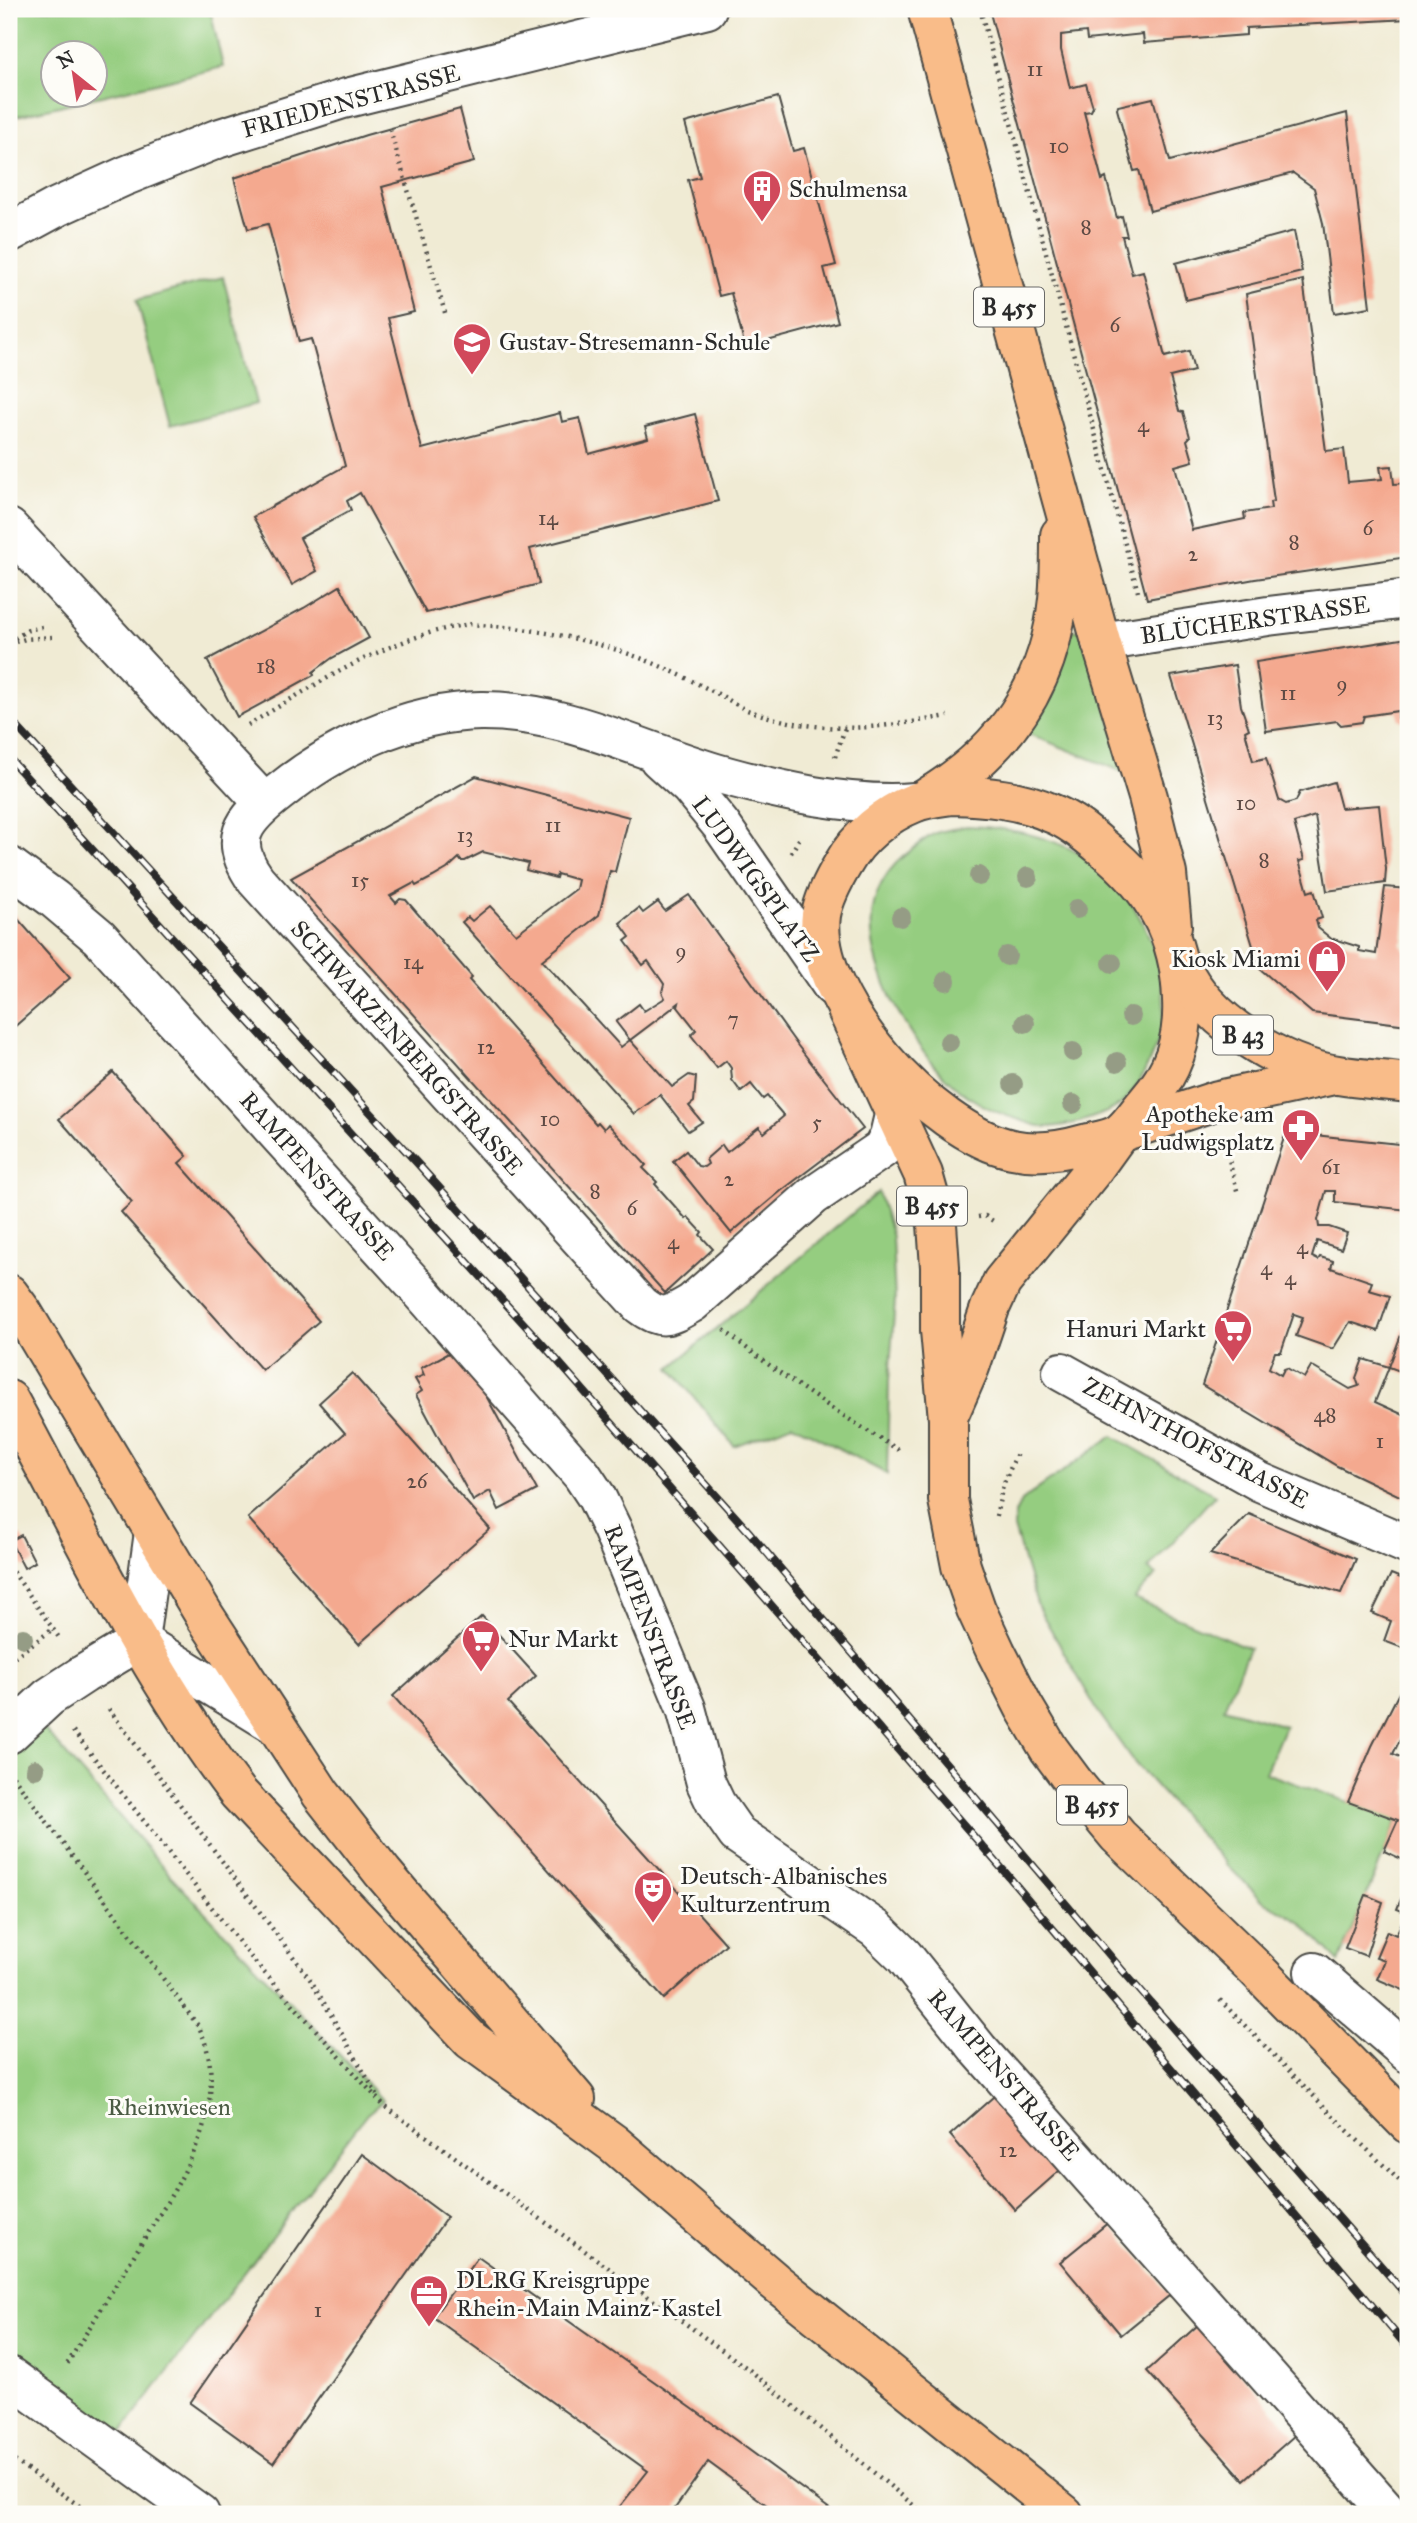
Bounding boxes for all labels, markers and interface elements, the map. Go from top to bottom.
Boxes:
north arrow [38,38,108,108]
text: N [53,46,78,74]
house number: 11 [1027,56,1043,82]
street label: FRIEDENSTRASSE [239,57,463,145]
house number: 10 [1049,133,1069,159]
building icon: Schulmensa [741,168,783,223]
place label: Schulmensa [789,174,908,204]
house number: 8 [1080,214,1092,240]
road number: B 455 [974,288,1044,326]
house number: 6 [1110,312,1122,338]
school or university icon: Gustav-Stresemann-Schule [451,321,493,376]
place label: Gustav-Stresemann-Schule [499,327,770,357]
house number: 4 [1137,412,1150,438]
house number: 14 [538,505,559,531]
house number: 6 [1363,515,1375,541]
house number: 8 [1288,529,1300,555]
house number: 2 [1188,541,1199,567]
street label: BLÜCHERSTRASSE [1139,589,1371,651]
house number: 18 [256,653,276,679]
house number: 9 [1336,671,1348,697]
house number: 11 [1280,680,1296,706]
house number: 13 [1207,705,1223,731]
street label: LUDWIGSPLATZ [686,790,826,968]
house number: 10 [1236,790,1256,816]
house number: 11 [545,812,561,838]
house number: 13 [457,822,473,848]
house number: 8 [1258,847,1270,873]
house number: 15 [351,867,369,893]
street label: SCHWARZENBERGSTRASSE [284,914,530,1182]
house number: 9 [675,938,687,964]
shop icon: Kiosk Miami [1306,938,1348,993]
place label: Kiosk Miami [1171,944,1300,974]
house number: 14 [403,949,424,975]
house number: 7 [727,1006,739,1032]
road number: B 43 [1213,1016,1273,1054]
house number: 12 [477,1034,496,1060]
street label: RAMPENSTRASSE [233,1085,401,1267]
place label: Apotheke am Ludwigsplatz [1141,1099,1274,1157]
house number: 10 [540,1106,560,1132]
pharmacy icon: Apotheke am Ludwigsplatz [1280,1107,1322,1162]
house number: 5 [812,1109,822,1135]
house number: 61 [1322,1154,1340,1180]
house number: 2 [724,1166,735,1192]
house number: 8 [589,1178,601,1204]
road number: B 455 [897,1186,967,1226]
house number: 6 [627,1195,639,1221]
house number: 4 [667,1229,680,1255]
house number: 4 [1296,1234,1309,1260]
house number: 4 [1260,1255,1273,1281]
house number: 4 [1284,1265,1297,1291]
supermarket icon: Hanuri Markt [1212,1308,1254,1363]
place label: Hanuri Markt [1065,1314,1206,1344]
street label: ZEHNTHOFSTRASSE [1078,1371,1314,1515]
house number: 48 [1314,1402,1336,1428]
house number: 1 [1376,1428,1384,1454]
house number: 26 [406,1468,429,1494]
street label: RAMPENSTRASSE [597,1520,703,1734]
supermarket icon: Nur Markt [460,1618,502,1673]
place label: Nur Markt [508,1624,619,1654]
road number: B 455 [1057,1786,1127,1824]
place label: Deutsch-Albanisches Kulturzentrum [680,1861,887,1919]
theatre icon: Deutsch-Albanisches Kulturzentrum [632,1869,674,1924]
street label: RAMPENSTRASSE [921,1983,1087,2167]
park label: Rheinwiesen [107,2092,231,2122]
house number: 12 [999,2137,1018,2163]
place label: DLRG Kreisgruppe Rhein-Main Mainz-Kastel [456,2265,722,2323]
office icon: DLRG Kreisgruppe Rhein-Main Mainz-Kastel [408,2273,450,2328]
house number: 1 [314,2297,322,2323]

